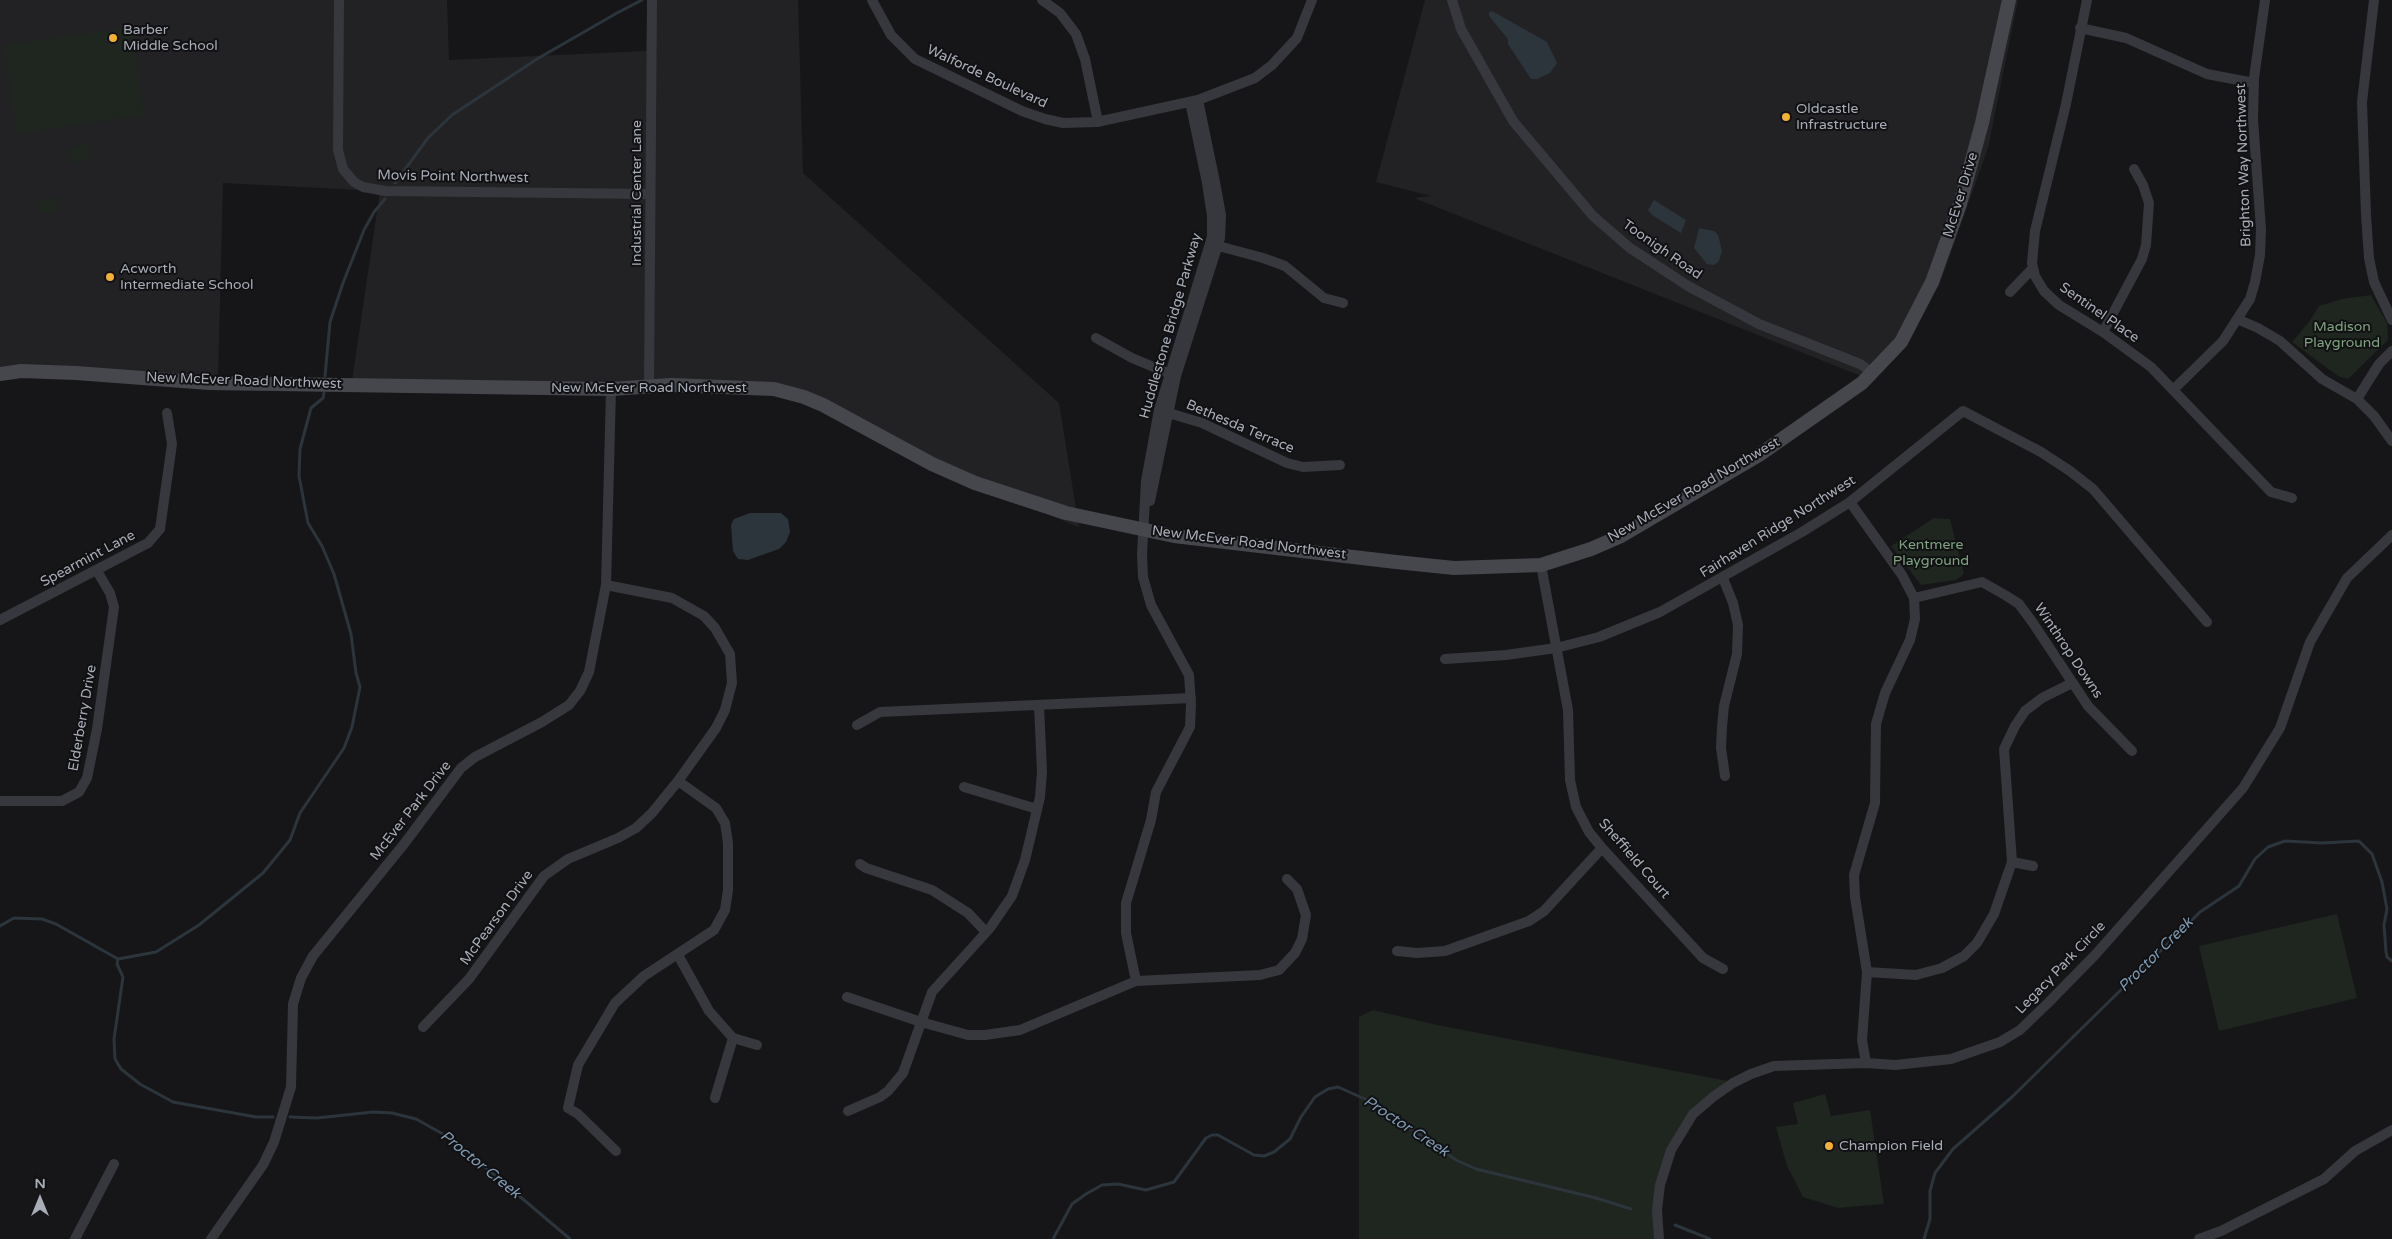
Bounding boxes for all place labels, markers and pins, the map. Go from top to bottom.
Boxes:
place label: Barber Middle School [123,22,218,54]
marker: Barber Middle School [107,32,119,44]
place label: Oldcastle Infrastructure [1796,101,1887,134]
marker: Oldcastle Infrastructure [1780,111,1792,123]
place label: Acworth Intermediate School [120,261,253,294]
marker: Acworth Intermediate School [104,271,116,283]
place label: Champion Field [1839,1138,1943,1154]
marker: Champion Field [1823,1140,1835,1152]

